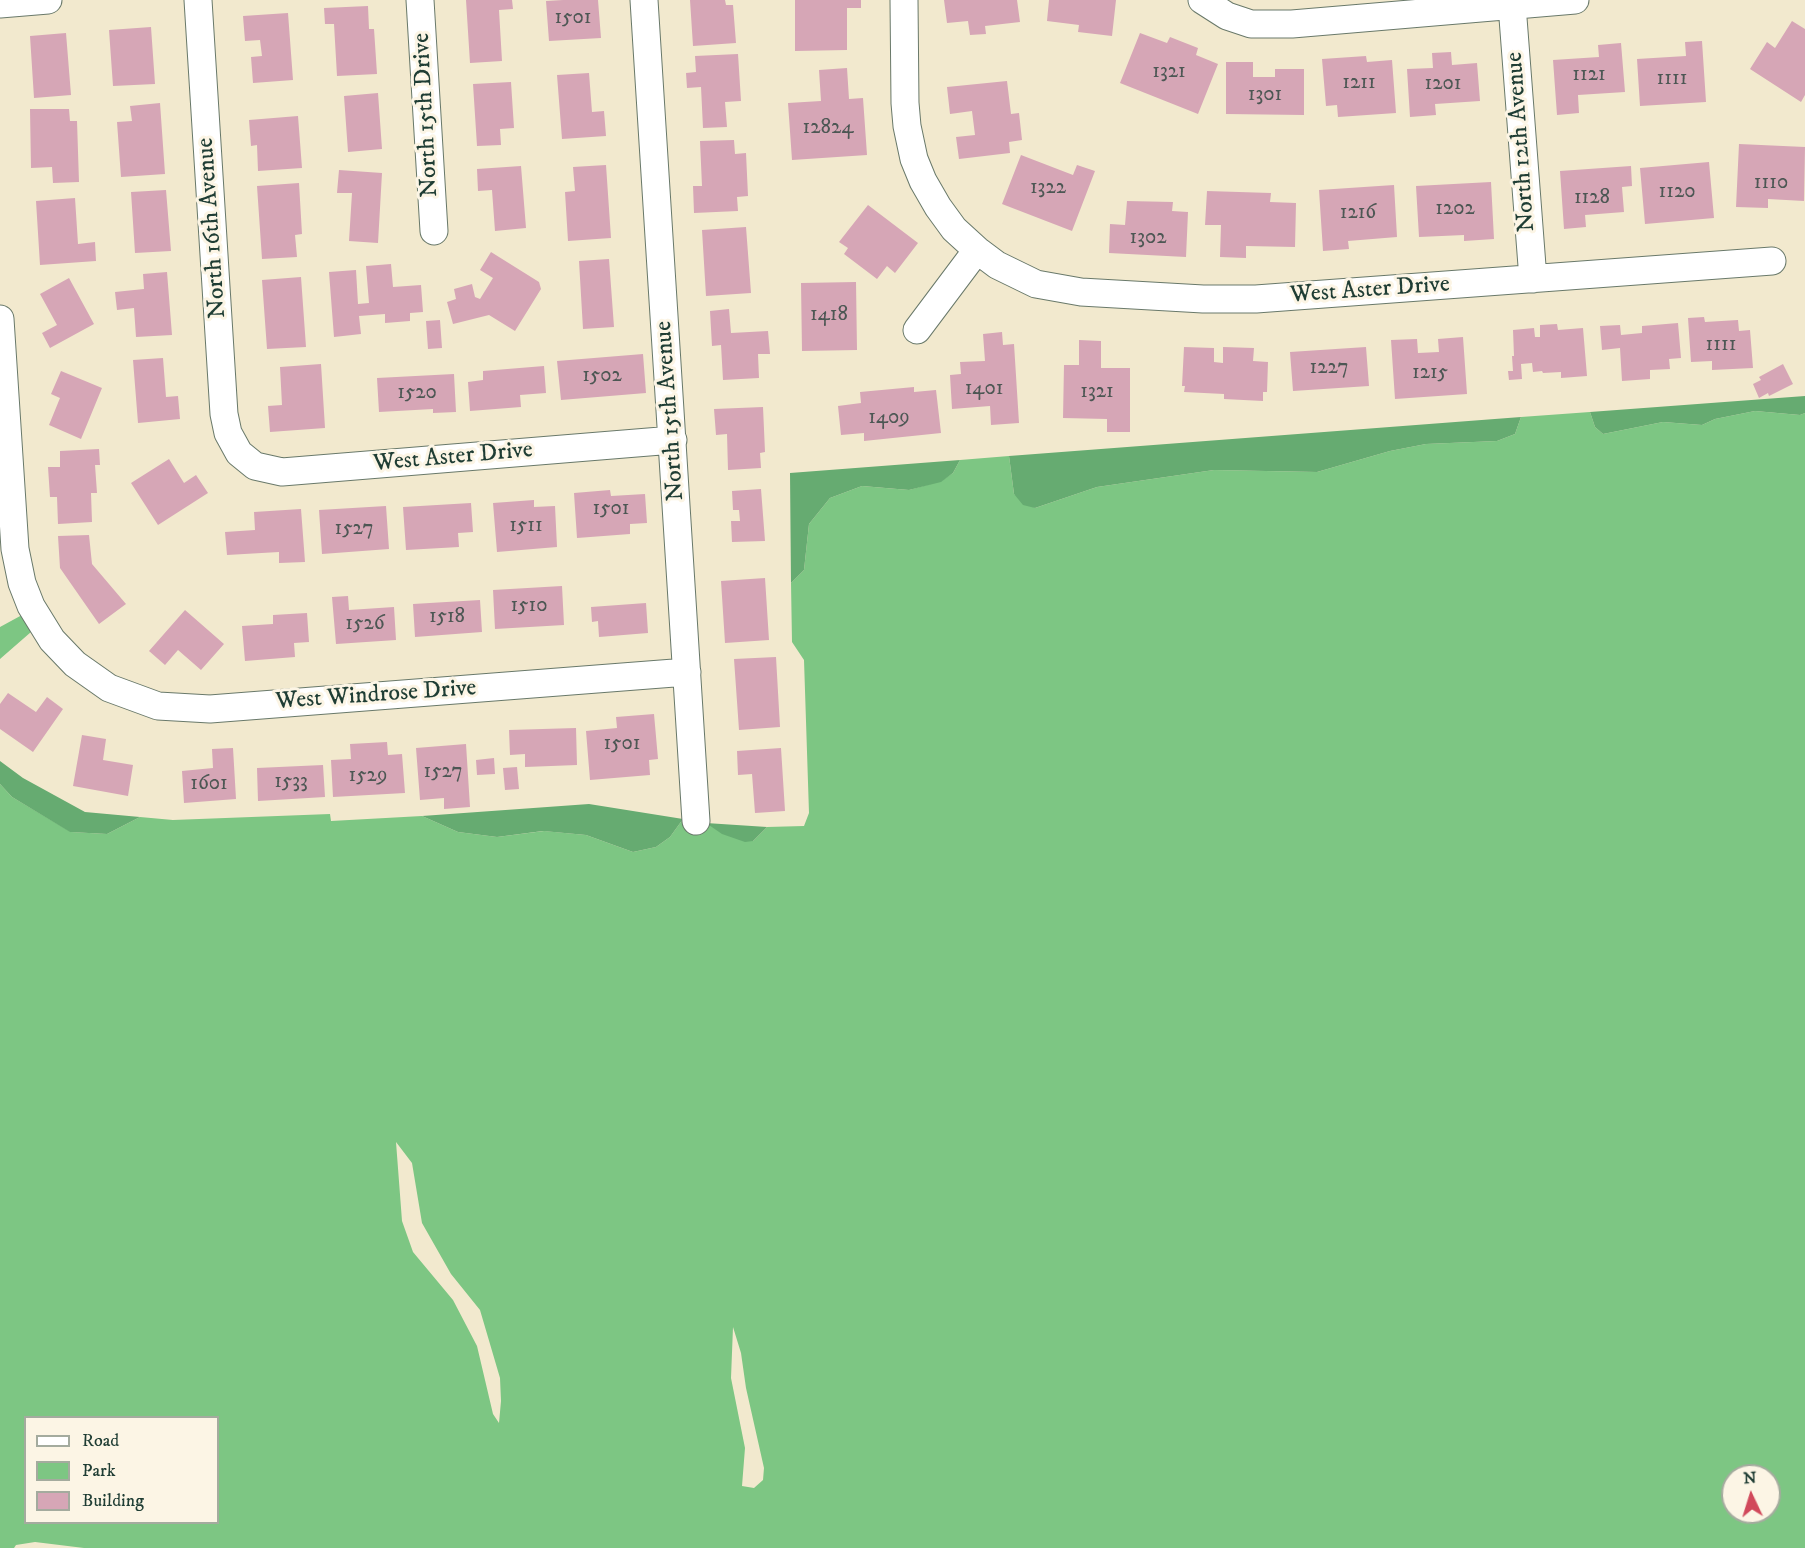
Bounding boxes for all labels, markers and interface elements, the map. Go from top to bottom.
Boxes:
house number: 1501 [555,6,591,32]
street label: North 15th Drive [408,32,446,198]
street label: North 12th Avenue [1501,51,1543,233]
house number: 1321 [1152,60,1186,86]
house number: 1121 [1572,63,1606,89]
house number: 1111 [1657,67,1687,93]
house number: 1211 [1342,71,1376,97]
house number: 1201 [1425,72,1461,98]
house number: 1301 [1248,83,1282,109]
house number: 12824 [803,116,853,142]
street label: North 16th Avenue [192,137,234,319]
house number: 1110 [1754,171,1788,197]
house number: 1322 [1030,176,1066,202]
house number: 1120 [1658,180,1696,206]
house number: 1128 [1574,186,1610,212]
house number: 1202 [1435,197,1475,223]
house number: 1216 [1340,201,1376,227]
house number: 1302 [1129,226,1167,252]
street label: West Aster Drive [1289,271,1451,311]
house number: 1418 [810,303,848,329]
street label: North 15th Avenue [650,320,692,502]
house number: 1111 [1706,333,1736,359]
house number: 1227 [1310,356,1348,382]
house number: 1215 [1412,361,1448,387]
house number: 1502 [582,364,622,390]
house number: 1401 [965,377,1003,403]
house number: 1321 [1080,380,1114,406]
house number: 1520 [397,381,437,407]
house number: 1409 [868,406,910,432]
street label: West Aster Drive [372,437,534,479]
house number: 1501 [593,497,629,523]
house number: 1511 [509,514,543,540]
house number: 1527 [335,517,373,543]
house number: 1510 [511,594,547,620]
house number: 1518 [429,605,465,631]
house number: 1526 [345,612,385,638]
street label: West Windrose Drive [275,675,477,717]
house number: 1501 [604,732,640,758]
house number: 1527 [424,760,462,786]
house number: 1529 [349,764,387,790]
house number: 1533 [274,770,308,796]
house number: 1601 [190,772,228,798]
legend [24,1416,219,1524]
text: Road [82,1430,119,1452]
text: Park [82,1460,116,1482]
north arrow [1721,1464,1781,1524]
text: N [1743,1468,1757,1488]
text: Building [82,1490,144,1512]

